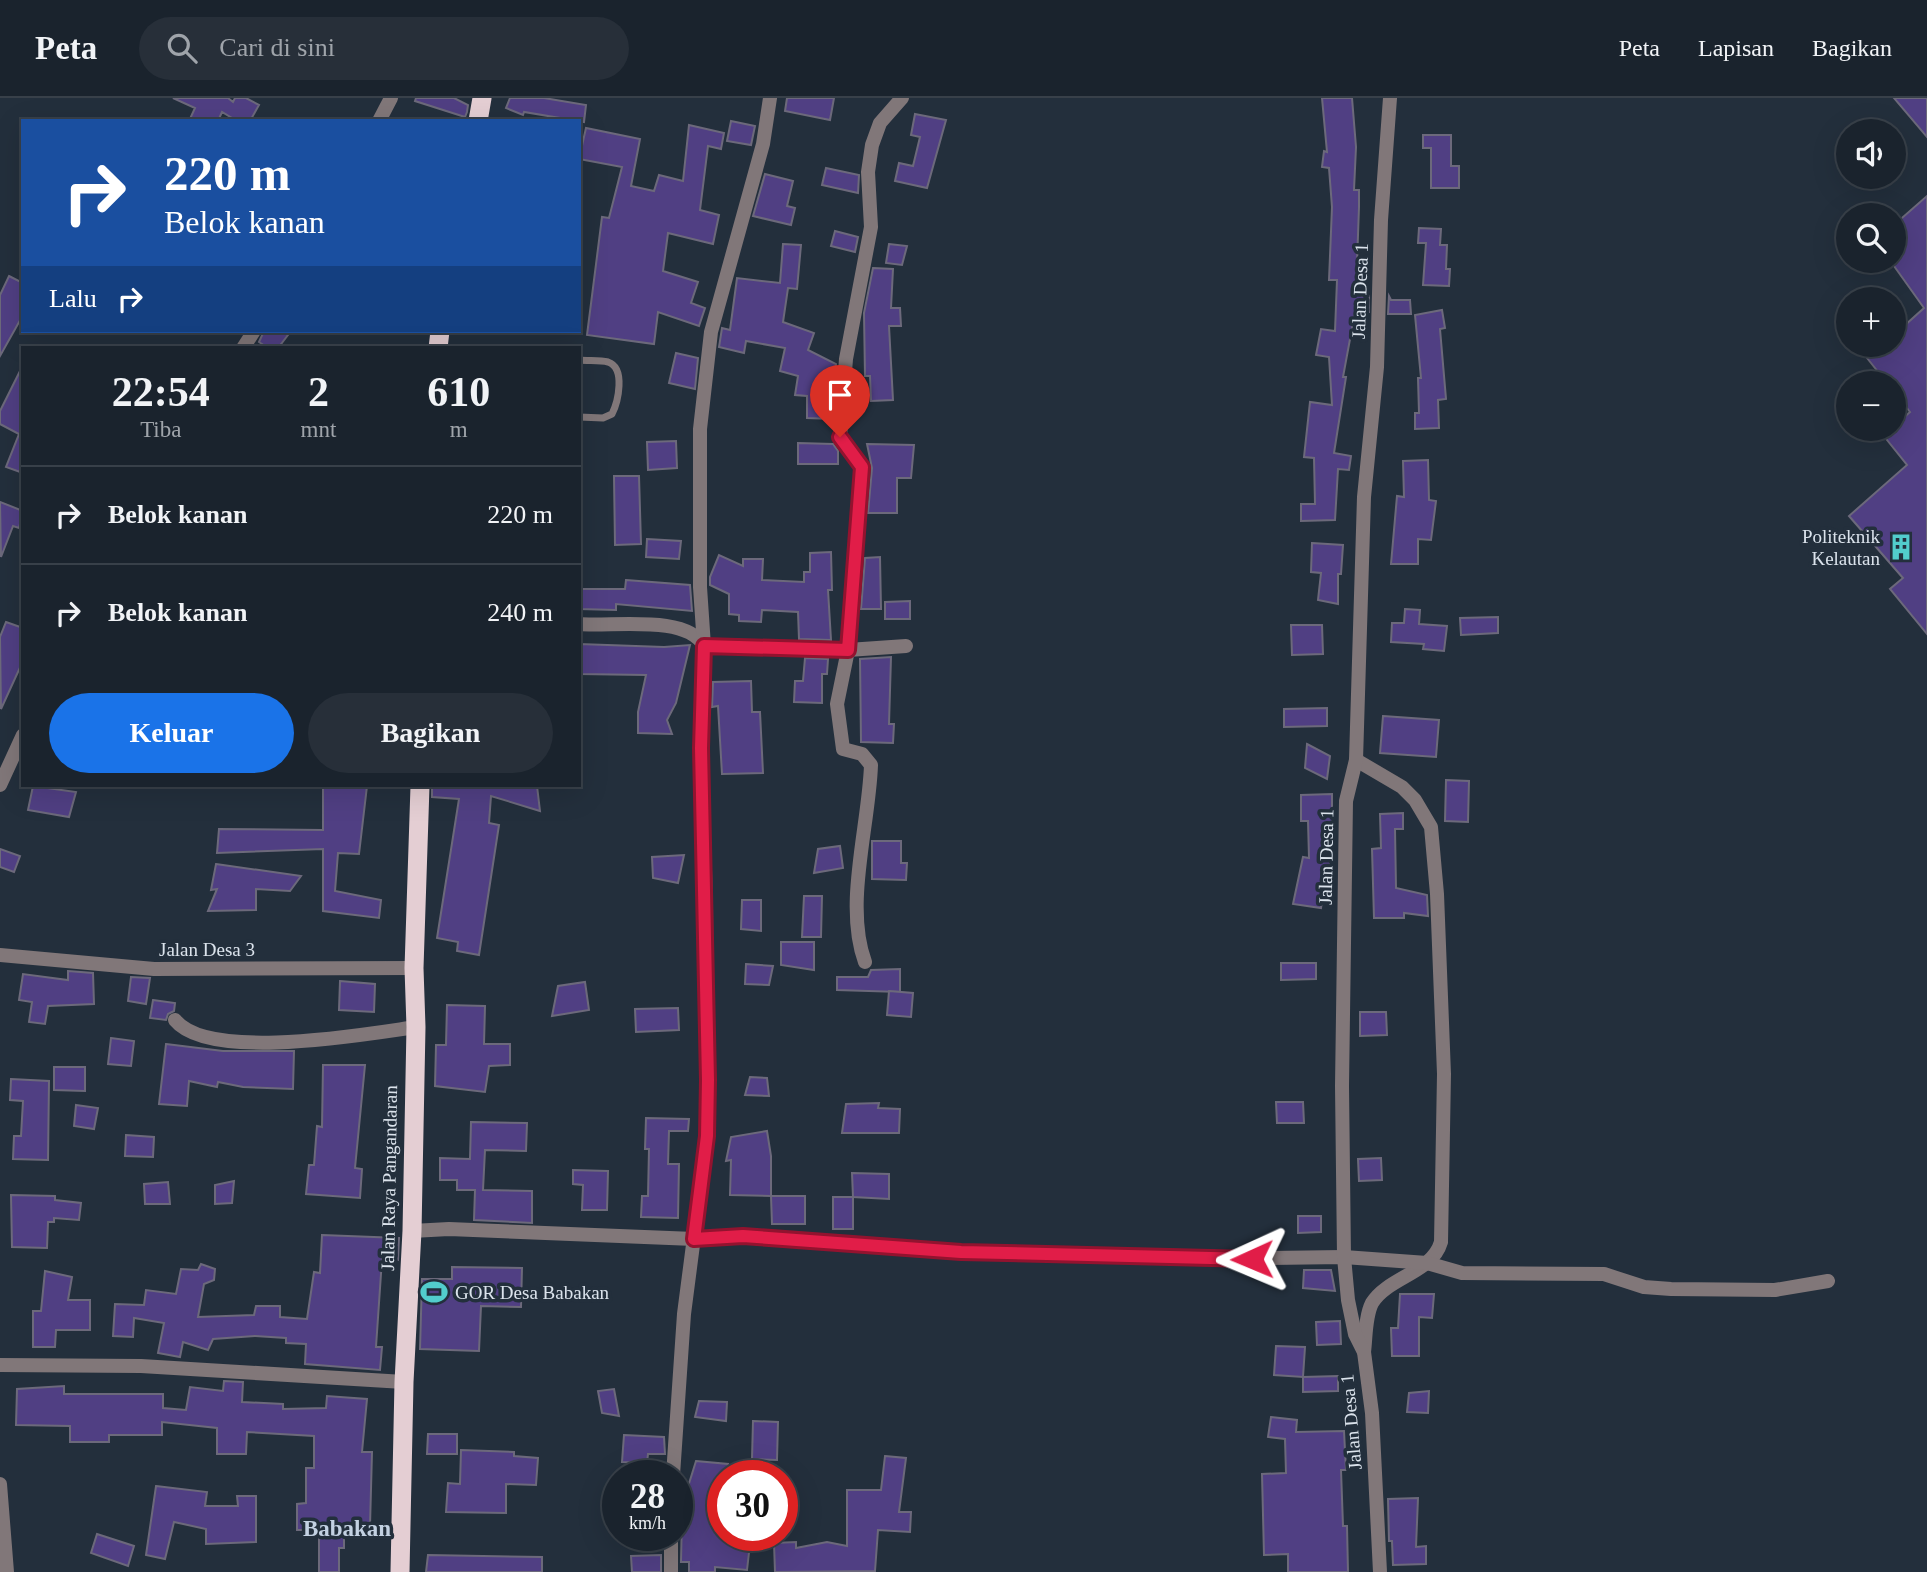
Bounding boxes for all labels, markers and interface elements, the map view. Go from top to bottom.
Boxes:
search box [139,17,629,80]
icon: search [163,29,201,67]
text: Peta [35,30,97,66]
text: Cari di sini [219,33,335,62]
text: Peta [1619,35,1660,61]
text: Lapisan [1698,35,1774,61]
text: Bagikan [1812,35,1892,61]
map controls [1836,119,1906,441]
button: sound [1836,119,1906,189]
text: 220 m [164,146,291,201]
icon: right [49,147,140,238]
button: search [1836,203,1906,273]
text: Belok kanan [164,204,325,240]
street label: Jalan Desa 1 [1348,243,1372,339]
icon: right [111,280,149,318]
text: Lalu [49,284,97,313]
button: + [1836,287,1906,357]
pin [810,365,870,437]
text: 22:54 [112,369,210,415]
text: 2 [308,369,329,415]
text: 610 [427,369,490,415]
button: − [1836,371,1906,441]
icon: arrive [821,376,859,414]
text: Tiba [140,417,181,442]
text: mnt [301,417,336,442]
text: m [450,417,468,442]
icon: right [49,496,87,534]
text: Belok kanan [108,500,247,529]
text: 220 m [487,500,553,529]
place label: Politeknik Kelautan [1802,526,1881,569]
building icon: Politeknik Kelautan [1886,532,1916,562]
icon: right [49,594,87,632]
text: Belok kanan [108,598,247,627]
text: 240 m [487,598,553,627]
button: Keluar [49,693,294,773]
button: Bagikan [308,693,553,773]
street label: Jalan Desa 1 [1315,809,1337,905]
street label: Jalan Desa 3 [159,939,255,960]
street label: Jalan Raya Pangandaran [377,1084,401,1271]
position arrow [1215,1222,1289,1296]
sports icon: GOR Desa Babakan [419,1277,449,1307]
place label: GOR Desa Babakan [455,1282,610,1303]
street label: Jalan Desa 1 [1336,1373,1366,1471]
speed limit sign: 30 [707,1460,798,1551]
text: 28 [630,1477,665,1516]
text: km/h [629,1513,666,1533]
district label: Babakan [303,1516,391,1541]

